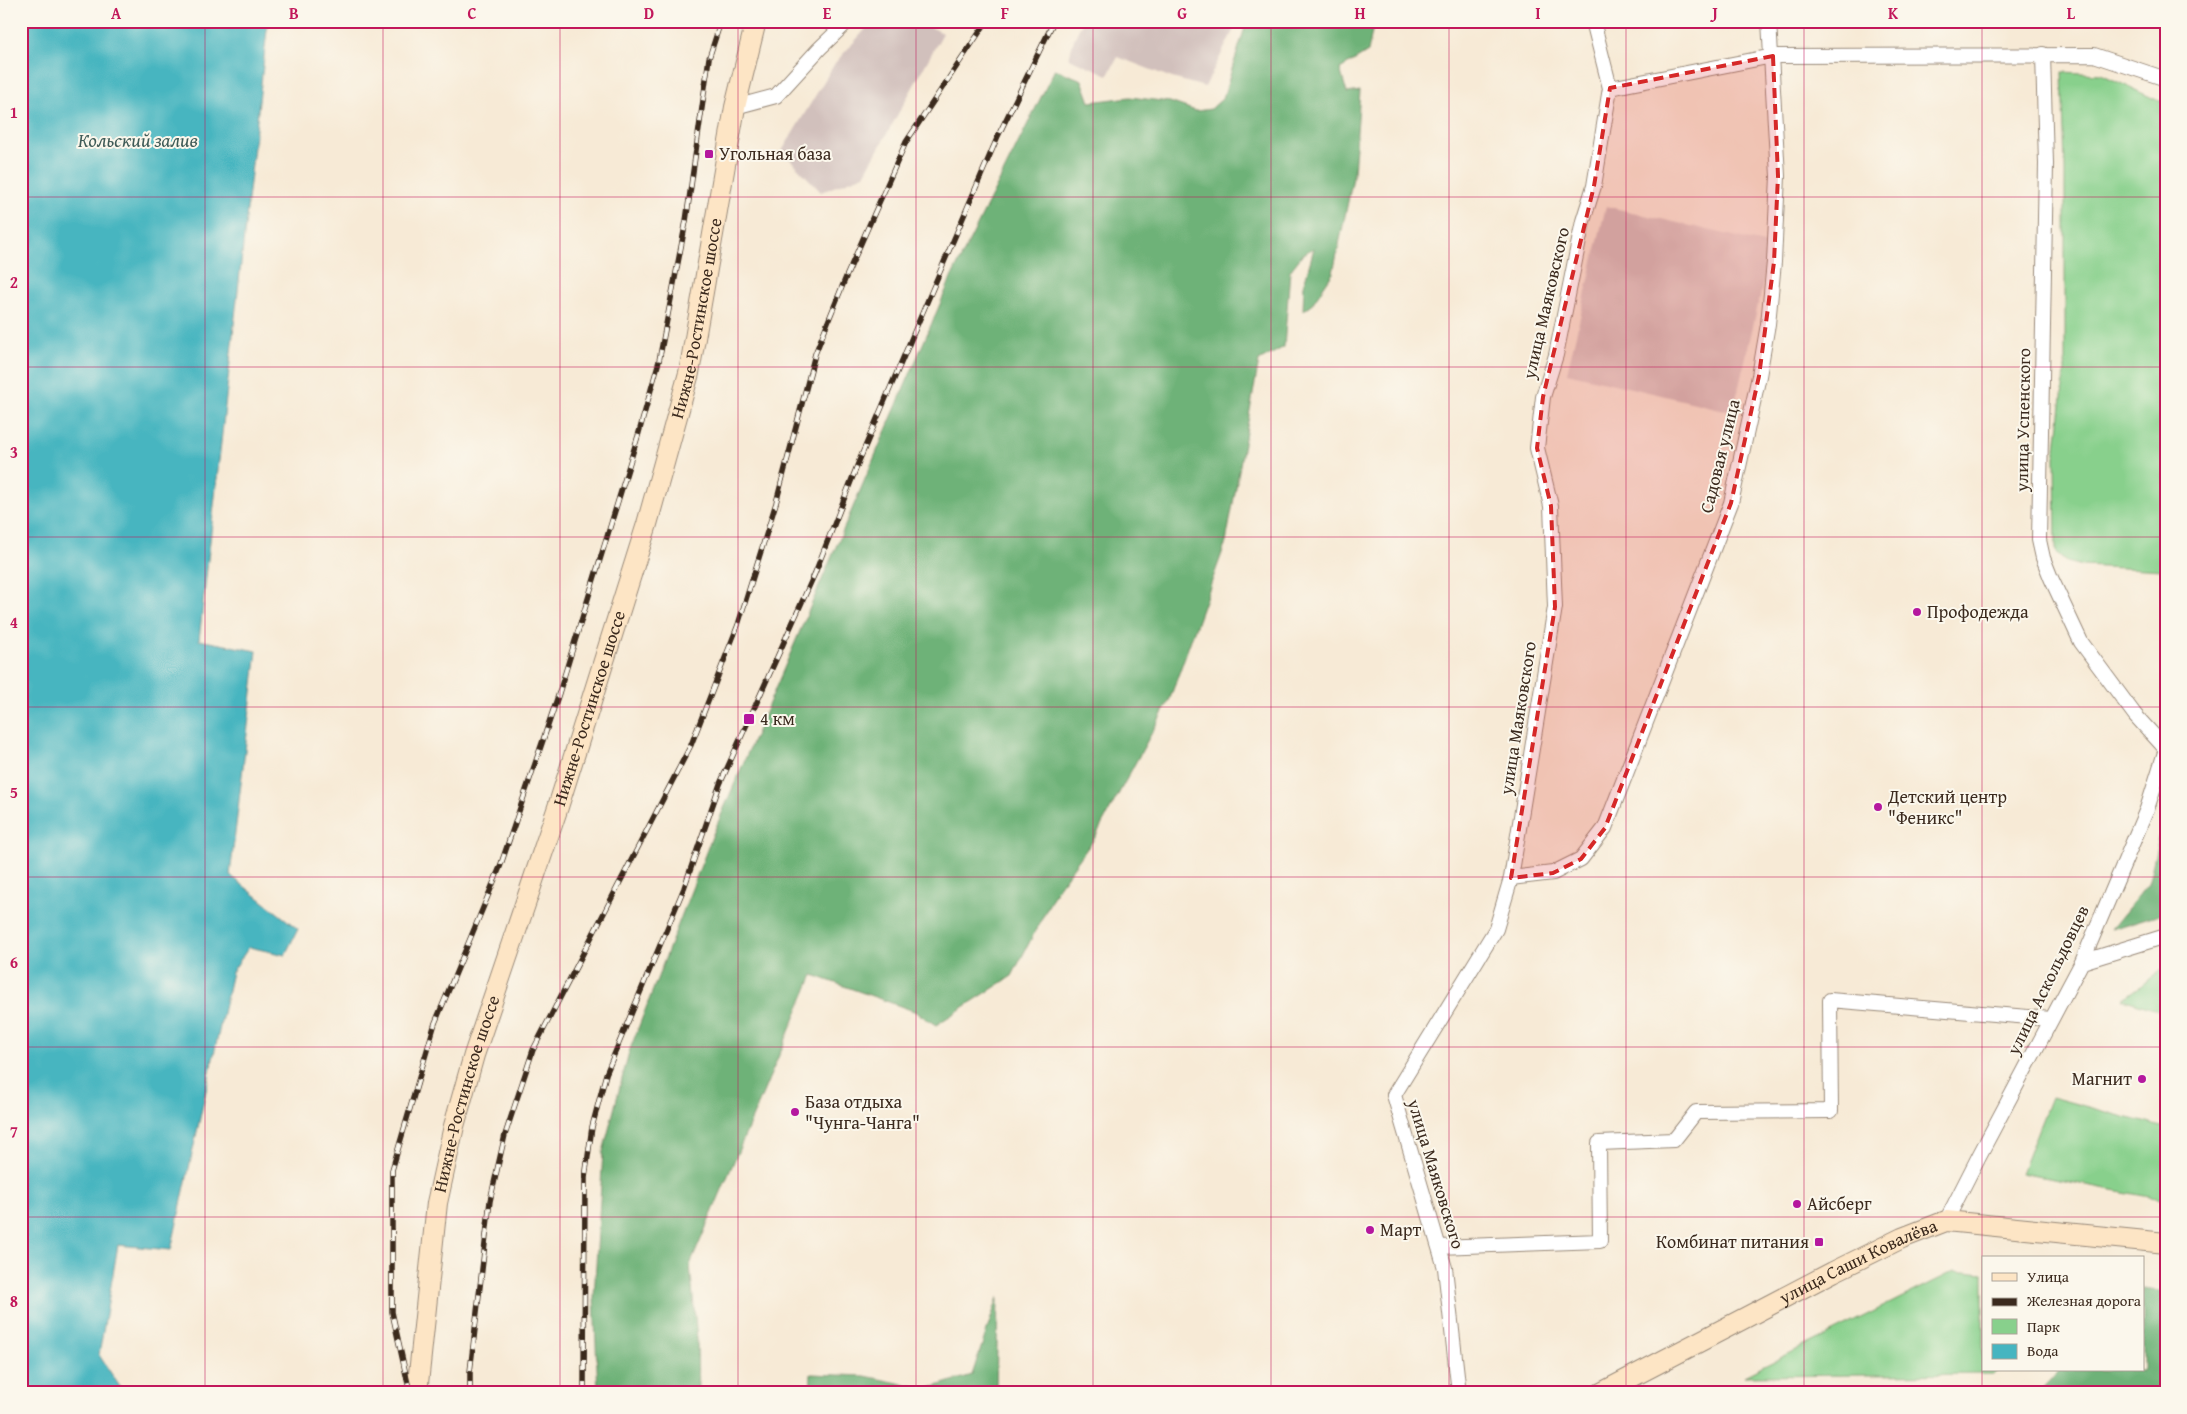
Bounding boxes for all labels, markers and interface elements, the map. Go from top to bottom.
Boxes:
text: A [111,1,122,25]
text: B [289,1,299,25]
text: C [467,1,477,25]
text: D [644,1,654,25]
text: E [823,1,832,25]
text: F [1001,1,1009,25]
text: G [1177,1,1187,25]
text: H [1354,1,1366,25]
text: I [1535,1,1541,25]
text: J [1709,1,1718,25]
text: K [1888,1,1899,25]
text: L [2067,1,2076,25]
text: 1 [10,100,18,124]
water label: Кольский залив [78,126,198,154]
place label: Угольная база [719,140,832,167]
marker: Угольная база [703,148,715,160]
street label: Нижне-Ростинское шоссе [663,216,729,422]
street label: улица Маяковского [1515,224,1576,382]
text: 2 [10,270,18,294]
street label: улица Успенского [2008,348,2037,493]
street label: Садовая улица [1692,396,1747,516]
text: 3 [10,440,18,464]
place label: Профодежда [1927,598,2029,625]
marker: Профодежда [1911,606,1923,618]
street label: Нижне-Ростинское шоссе [545,607,632,809]
text: 4 [10,610,18,634]
street label: улица Маяковского [1492,639,1543,798]
place label: 4 км [760,705,795,732]
marker: 4 км [742,712,756,726]
text: 5 [10,780,18,804]
place label: Детский центр "Феникс" [1887,783,2007,831]
marker: Детский центр "Феникс" [1872,801,1884,813]
street label: улица Аскольдовцев [1999,900,2096,1060]
text: 6 [10,950,18,974]
street label: Нижне-Ростинское шоссе [426,992,506,1195]
place label: Магнит [2072,1065,2132,1092]
marker: Магнит [2136,1073,2148,1085]
place label: База отдыха "Чунга-Чанга" [805,1088,920,1136]
street label: улица Маяковского [1401,1095,1472,1252]
marker: База отдыха "Чунга-Чанга" [789,1106,801,1118]
text: 7 [10,1119,18,1143]
place label: Айсберг [1807,1190,1872,1217]
marker: Айсберг [1791,1198,1803,1210]
street label: улица Саши Ковалёва [1773,1212,1941,1311]
place label: Март [1380,1216,1421,1243]
marker: Март [1364,1224,1376,1236]
place label: Комбинат питания [1656,1228,1809,1255]
marker: Комбинат питания [1813,1236,1825,1248]
legend [1982,1256,2144,1372]
text: Улица [2027,1266,2070,1287]
text: 8 [10,1289,18,1313]
text: Железная дорога [2026,1290,2142,1311]
text: Парк [2027,1316,2060,1337]
text: Вода [2027,1340,2059,1361]

